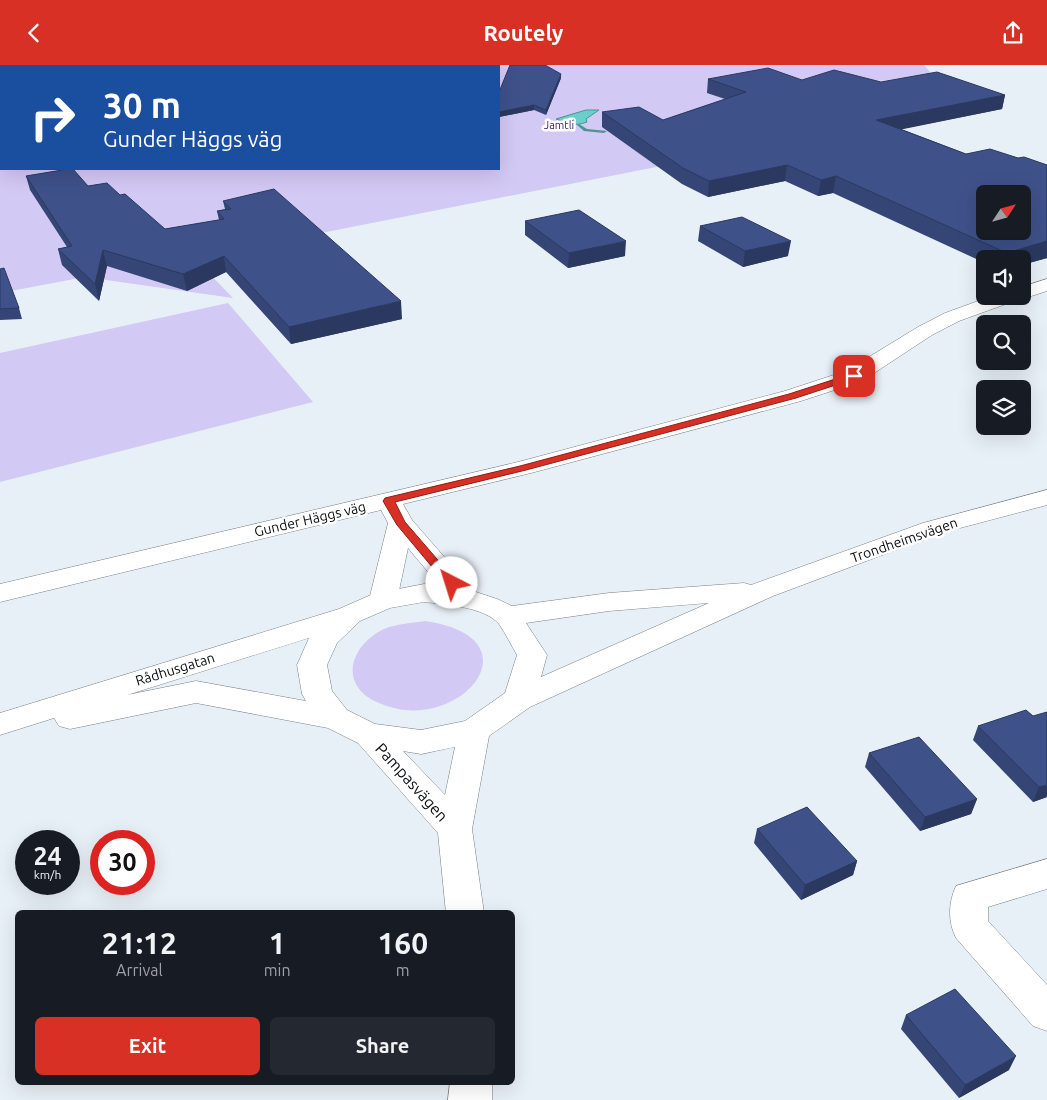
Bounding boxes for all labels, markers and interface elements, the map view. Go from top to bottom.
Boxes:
icon: back [20,19,48,47]
icon: share [999,19,1027,47]
text: Routely [483,20,564,45]
icon: right [20,85,85,150]
text: 30 m [103,85,181,125]
park label: Jamtli [544,119,574,131]
text: Gunder Häggs väg [103,126,282,151]
north arrow [976,185,1031,240]
map controls [976,185,1031,435]
button: sound [976,250,1031,305]
button: search [976,315,1031,370]
pin [833,355,875,397]
icon: arrive [840,362,868,390]
button: layers [976,380,1031,435]
street label: Gunder Häggs väg [253,498,367,540]
street label: Trondheimsvägen [848,514,960,566]
position arrow [425,556,477,608]
street label: Rådhusgatan [133,649,217,689]
street label: Pampasvägen [372,739,452,825]
speed limit sign: 30 [90,830,155,895]
text: 24 [33,842,62,870]
text: km/h [34,868,61,881]
text: 21:12 [102,926,177,960]
text: 1 [269,926,286,960]
text: 160 [377,926,428,960]
text: Arrival [116,961,163,979]
text: min [264,961,291,979]
text: m [396,961,410,979]
button: Exit [35,1017,260,1075]
button: Share [270,1017,495,1075]

